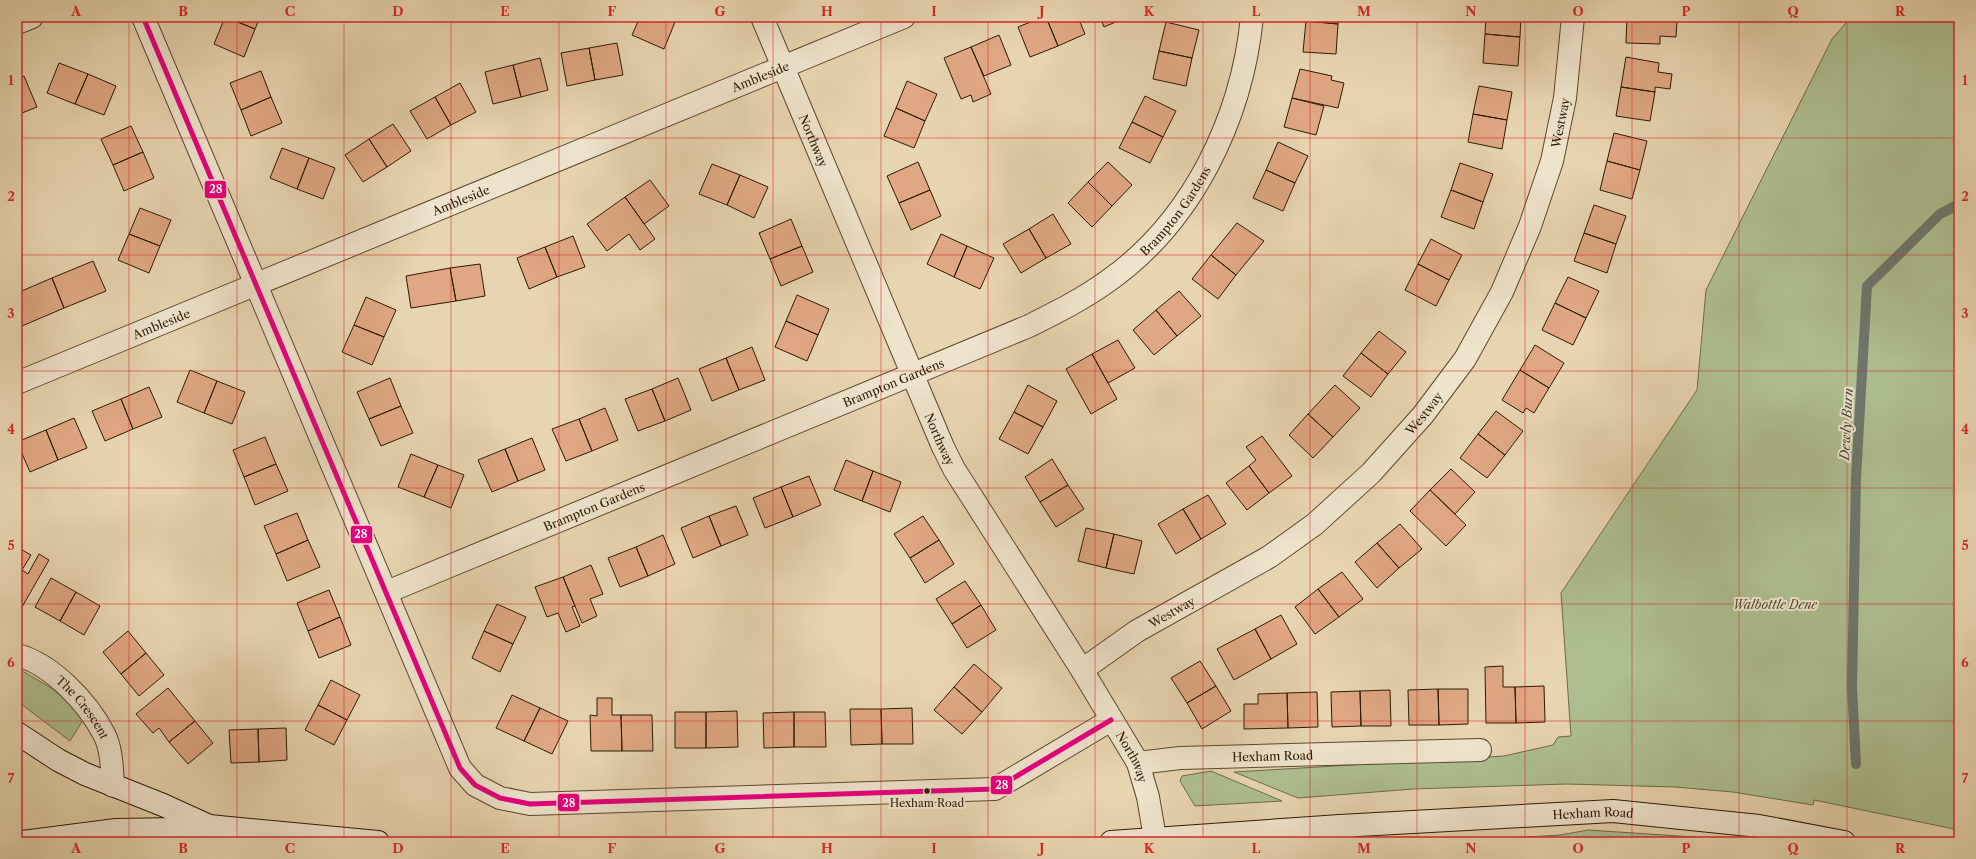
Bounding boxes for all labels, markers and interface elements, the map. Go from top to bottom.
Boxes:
text: A [70,3,82,19]
text: B [178,3,188,19]
text: C [285,3,295,19]
text: D [392,3,404,19]
text: E [500,3,510,19]
text: F [608,3,617,19]
text: G [714,3,726,19]
text: H [821,3,833,19]
text: I [931,3,937,19]
text: J [1037,3,1045,19]
text: K [1144,3,1155,19]
text: L [1252,3,1261,19]
text: M [1357,3,1371,19]
text: N [1465,3,1477,19]
text: O [1572,3,1584,19]
text: P [1682,3,1691,19]
text: Q [1787,3,1799,19]
text: R [1895,3,1906,19]
street label: Ambleside [728,58,791,95]
text: 1 [8,72,14,88]
text: 1 [1962,72,1968,88]
street label: Westway [1547,96,1572,150]
street label: Northway [796,112,832,169]
street label: Brampton Gardens [1137,163,1213,258]
line badge: 28 [204,180,227,199]
street label: Ambleside [429,181,492,219]
text: 28 [209,182,223,196]
text: 2 [7,188,15,204]
text: 2 [1961,188,1969,204]
text: 3 [7,305,15,321]
street label: Ambleside [129,305,192,342]
text: 3 [1961,305,1969,321]
street label: Brampton Gardens [840,355,946,410]
water label: Dewly Burn [1836,387,1856,462]
street label: Westway [1401,388,1446,438]
street label: Northway [922,410,959,468]
text: 4 [7,421,15,437]
text: 4 [1961,421,1969,437]
street label: Brampton Gardens [541,479,647,534]
line badge: 28 [350,525,373,544]
text: 28 [354,527,368,541]
text: 5 [7,537,15,553]
text: 5 [1961,537,1969,553]
street label: Westway [1145,593,1198,631]
park label: Walbottle Dene [1733,597,1818,612]
text: 6 [7,654,15,670]
text: 6 [1961,654,1969,670]
street label: The Crescent [53,672,113,742]
street label: Northway [1113,728,1151,785]
street label: Hexham Road [1232,747,1314,764]
text: 7 [8,770,15,786]
text: 7 [1962,770,1969,786]
line badge: 28 [990,775,1013,795]
text: 28 [995,778,1009,792]
marker: Hexham Road [922,786,932,796]
line badge: 28 [557,793,580,812]
text: 28 [562,796,576,810]
place label: Hexham Road [890,796,964,810]
street label: Hexham Road [1552,803,1635,822]
text: A [70,840,82,856]
text: B [178,840,188,856]
text: C [285,840,295,856]
text: D [392,840,404,856]
text: E [500,840,510,856]
text: F [608,840,617,856]
text: G [714,840,726,856]
text: H [821,840,833,856]
text: I [931,840,937,856]
text: J [1037,840,1045,856]
text: K [1144,840,1155,856]
text: L [1252,840,1261,856]
text: M [1357,840,1371,856]
text: N [1465,840,1477,856]
text: O [1572,840,1584,856]
text: P [1682,840,1691,856]
text: Q [1787,840,1799,856]
text: R [1895,840,1906,856]

